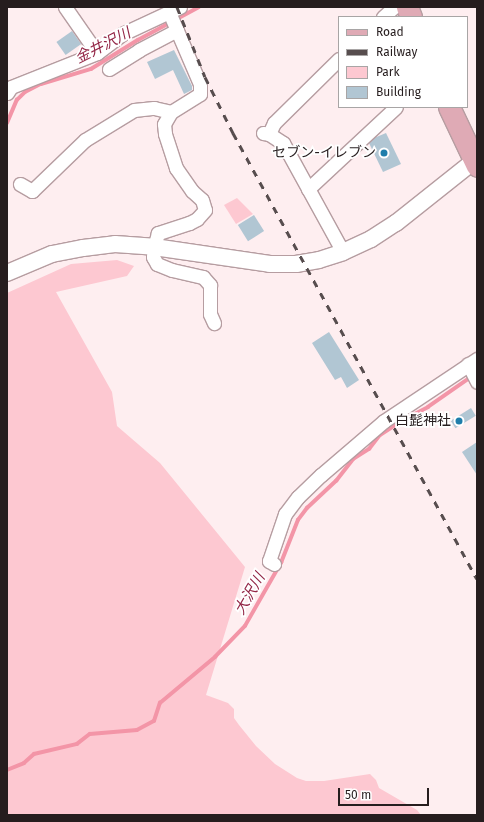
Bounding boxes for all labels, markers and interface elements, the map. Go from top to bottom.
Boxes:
legend [338,16,468,108]
water label: 金井沢川 [72,24,134,68]
text: Road [376,25,404,39]
text: Railway [376,45,417,59]
text: Park [376,65,400,79]
text: Building [376,85,421,99]
place label: セブン-イレブン [272,145,376,161]
marker: セブン-イレブン [379,148,389,158]
place label: 白髭神社 [395,413,451,429]
marker: 白髭神社 [454,416,464,426]
water label: 大沢川 [231,570,269,618]
scale bar [340,780,431,806]
text: 50 m [345,788,371,802]

